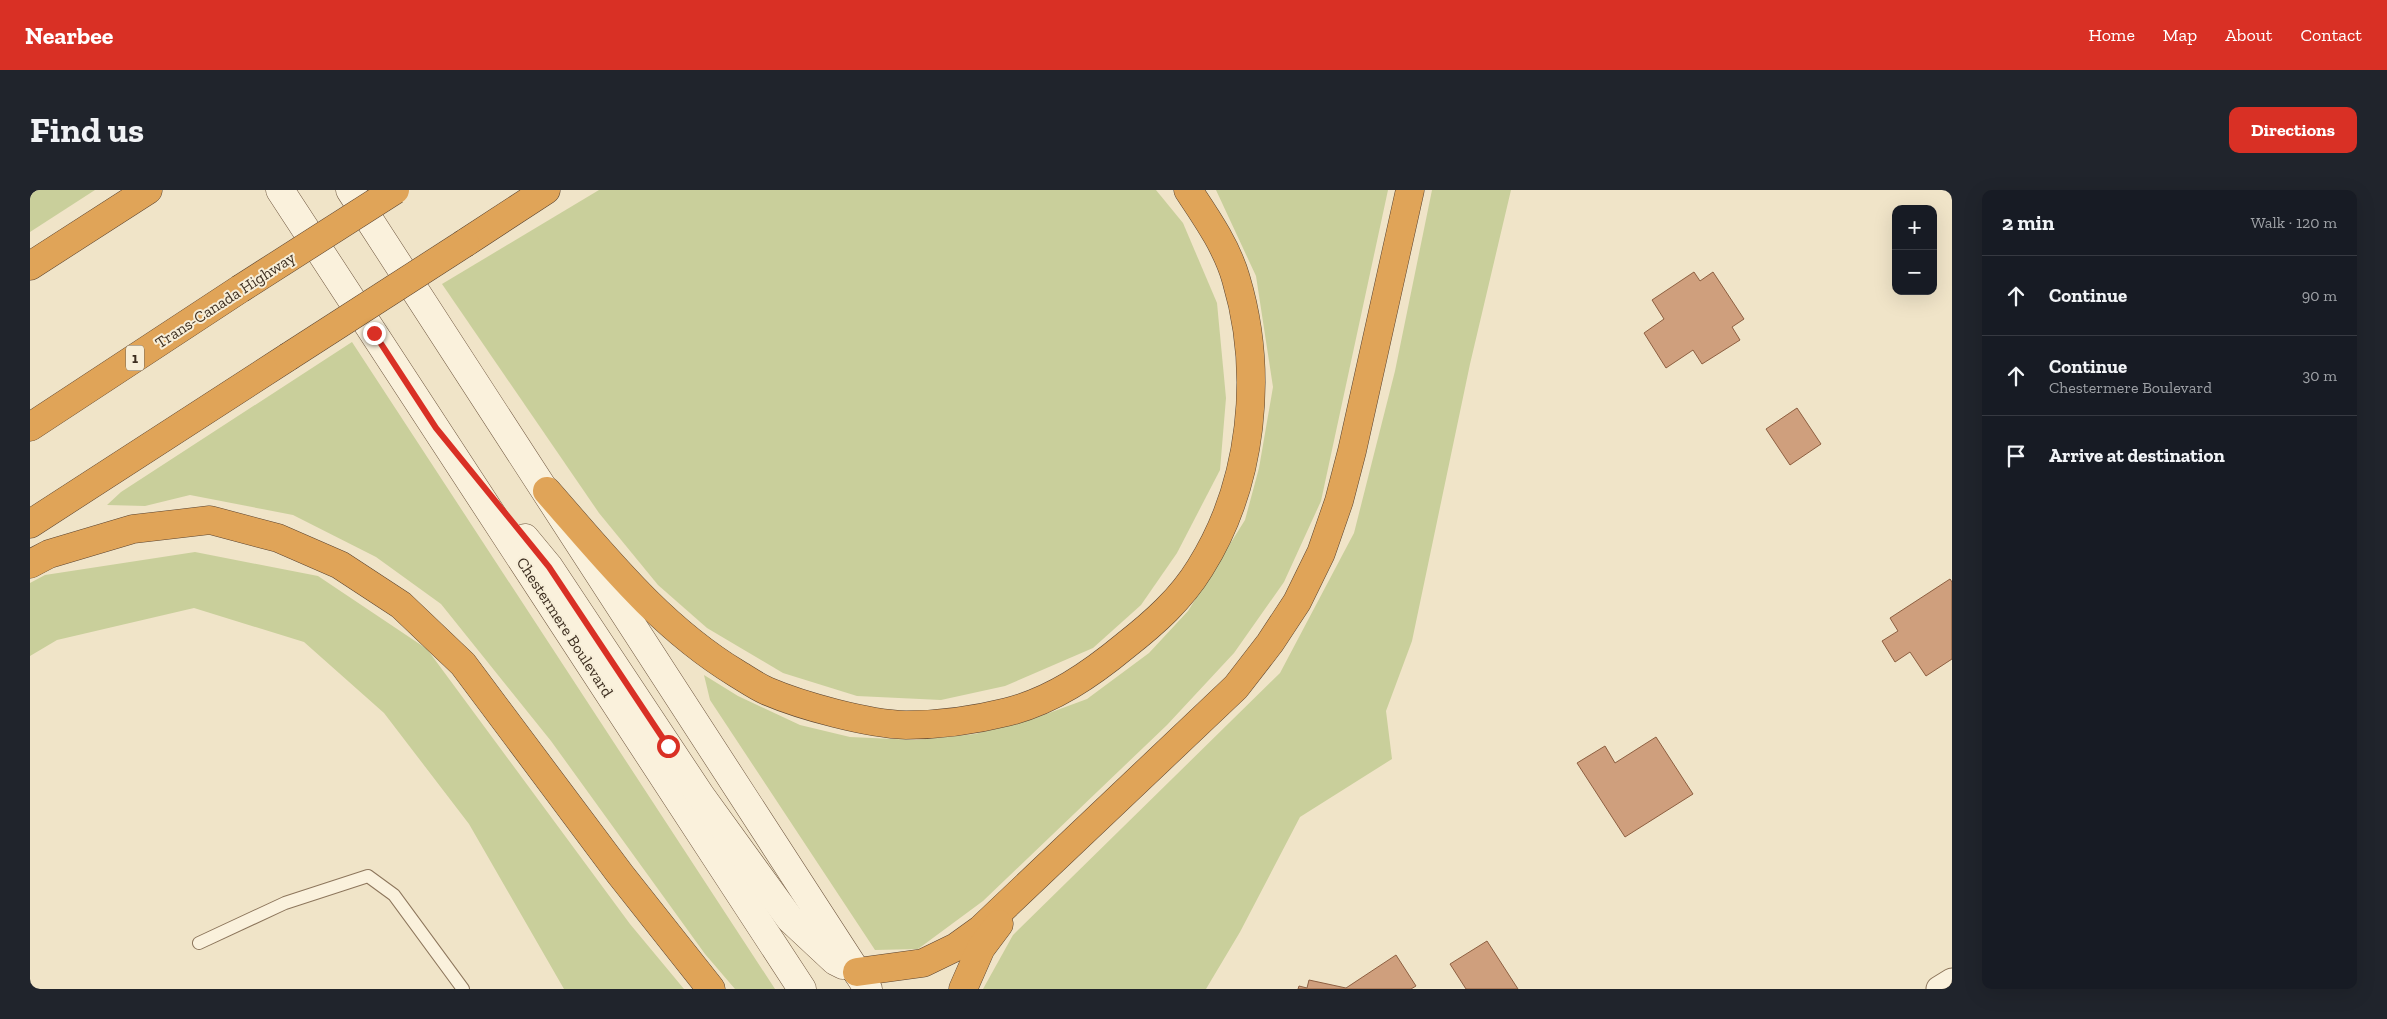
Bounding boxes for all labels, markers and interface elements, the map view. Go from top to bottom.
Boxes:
text: Nearbee [25,21,113,50]
text: Home [2088,24,2135,46]
text: Map [2163,24,2197,46]
text: About [2225,24,2272,46]
text: Contact [2300,24,2362,46]
button: Directions [2229,107,2357,153]
text: Find us [30,109,144,151]
map controls [1892,205,1937,295]
button: + [1892,205,1937,250]
text: 2 min [2002,210,2054,235]
text: Walk · 120 m [2251,213,2337,232]
street label: Trans-Canada Highway [152,247,299,352]
button: − [1892,250,1937,295]
icon: ahead [2002,282,2030,310]
text: Continue [2049,284,2127,307]
text: 90 m [2302,286,2337,305]
route end [363,322,386,345]
road number: 1 [126,346,144,370]
text: Continue [2049,355,2127,378]
icon: ahead [2002,362,2030,390]
text: 30 m [2303,366,2337,385]
text: Chestermere Boulevard [2049,378,2212,397]
icon: arrive [2002,442,2030,470]
text: Arrive at destination [2049,444,2225,467]
street label: Chestermere Boulevard [513,554,617,701]
route start [657,735,680,758]

